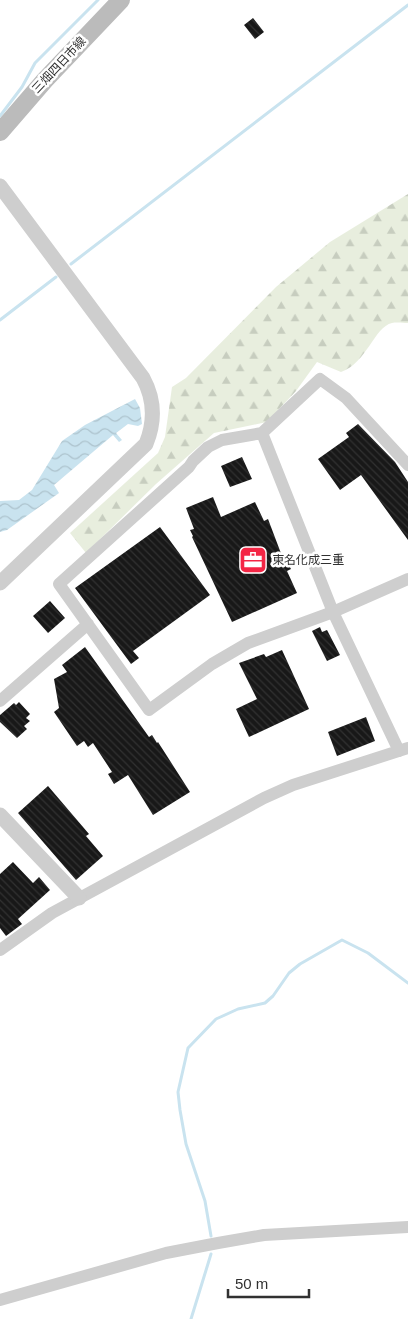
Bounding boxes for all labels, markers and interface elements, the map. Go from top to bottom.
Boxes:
street label: 三畑四日市線 [29,34,89,96]
office icon: 東名化成三重 [238,545,268,575]
place label: 東名化成三重 [272,553,344,567]
scale bar [228,1266,309,1298]
text: 50 m [235,1275,268,1292]

